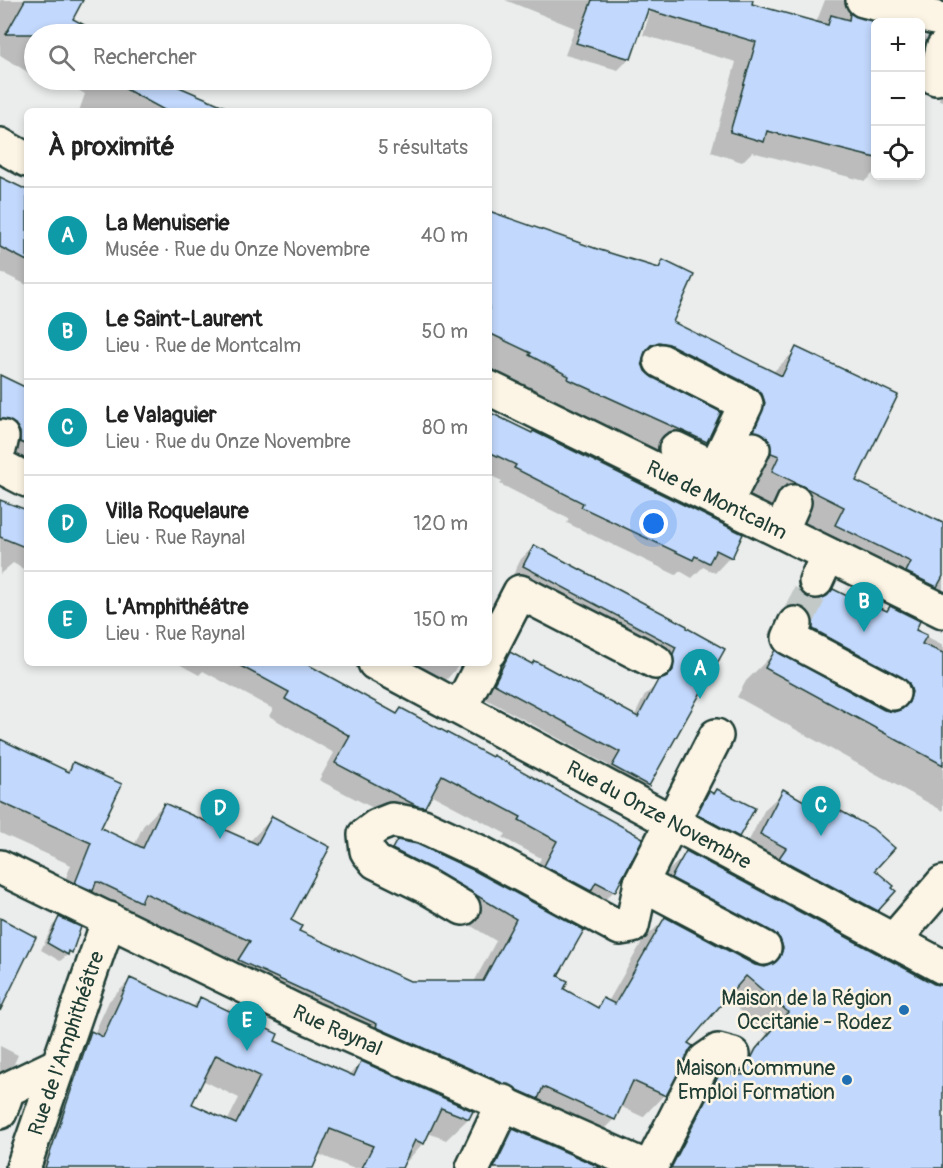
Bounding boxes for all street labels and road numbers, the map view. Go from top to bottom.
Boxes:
street label: Rue de Montcalm [642,454,792,546]
street label: Rue du Onze Novembre [562,755,757,876]
street label: Rue de l'Amphithéâtre [22,947,111,1139]
street label: Rue Raynal [288,998,387,1062]

